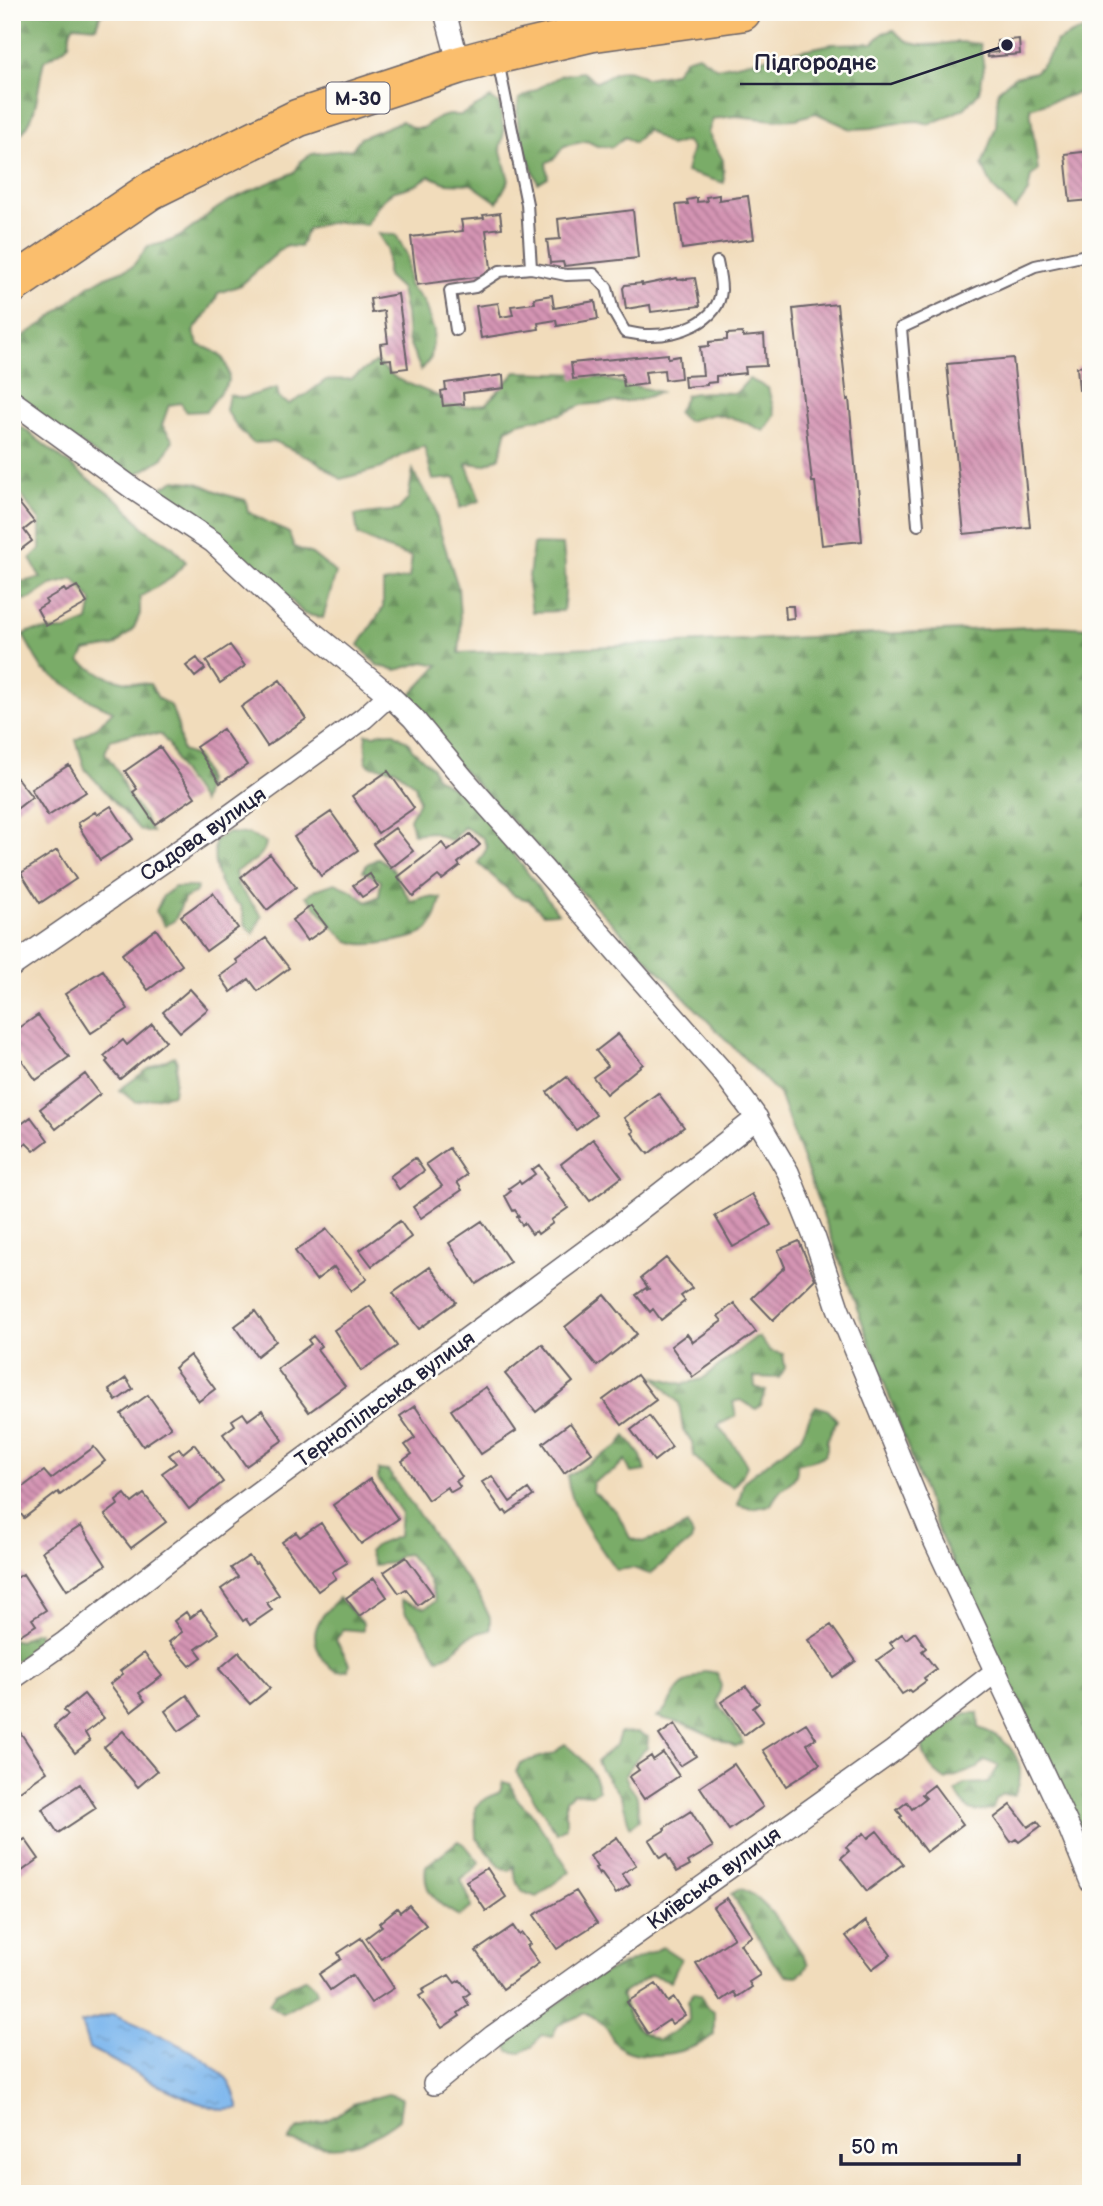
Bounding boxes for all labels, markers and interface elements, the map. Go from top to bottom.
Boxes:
callout: Підгороднє [740,40,891,84]
text: Підгороднє [754,49,877,77]
road number: М-30 [326,82,390,114]
street label: Садова вулиця [136,782,271,887]
street label: Тернопільська вулиця [290,1326,480,1473]
street label: Київська вулиця [643,1822,786,1935]
scale bar [841,2122,1019,2166]
text: 50 m [851,2135,898,2160]

